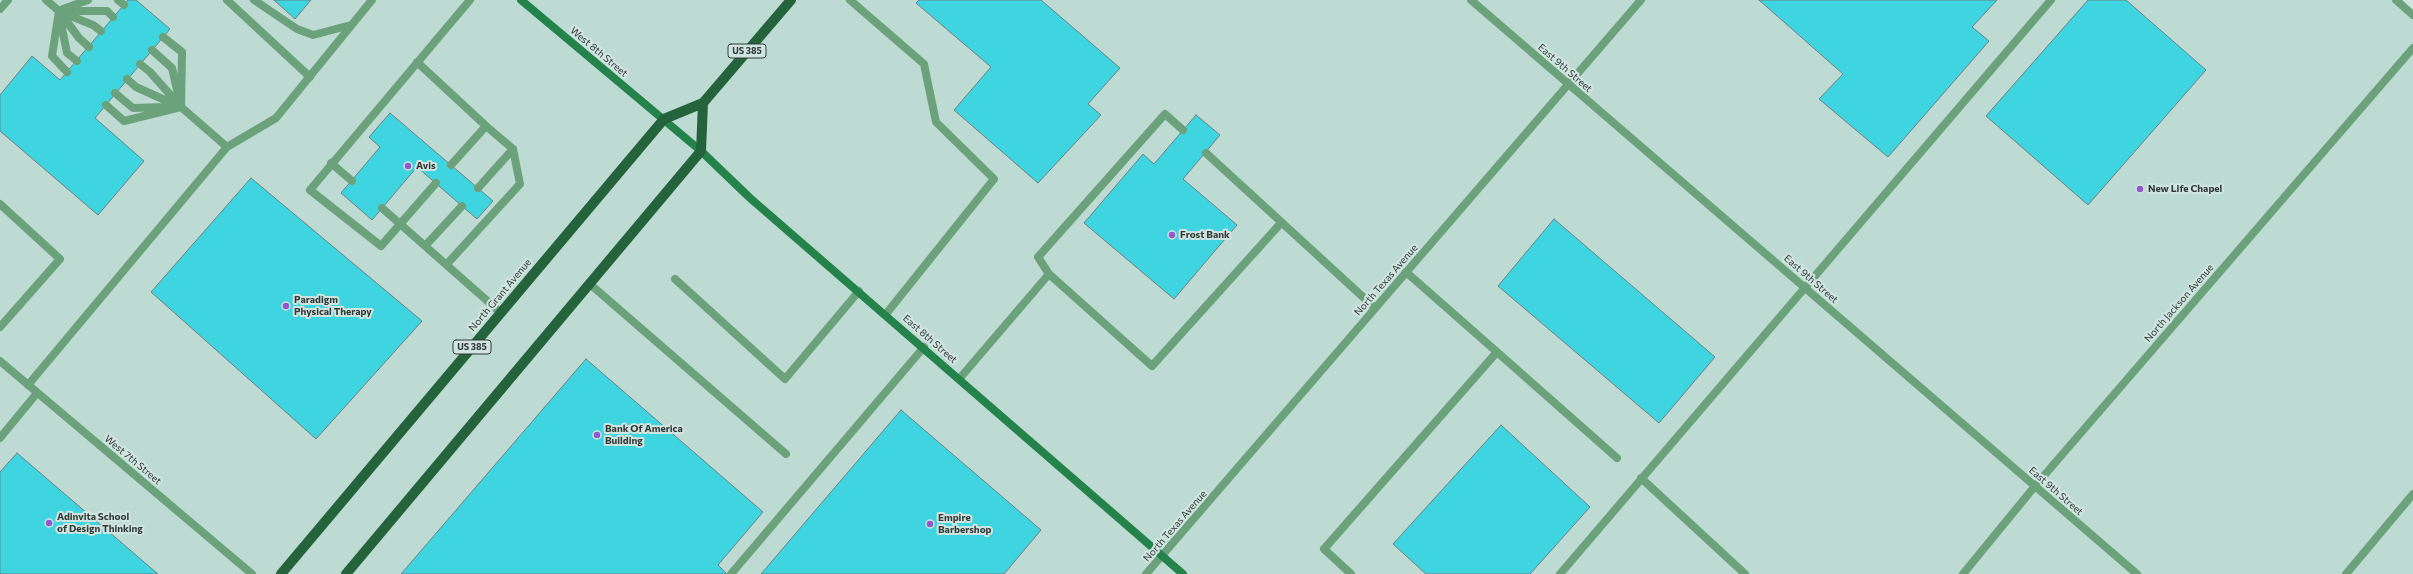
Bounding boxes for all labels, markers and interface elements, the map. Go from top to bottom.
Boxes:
street label: West 8th Street [568,24,630,80]
street label: East 9th Street [1535,41,1595,95]
road number: US 385 [728,44,766,58]
place label: Avis [416,160,436,172]
marker: Avis [403,161,413,171]
place label: New Life Chapel [2148,183,2222,195]
marker: New Life Chapel [2135,184,2145,194]
place label: Frost Bank [1180,229,1230,241]
marker: Frost Bank [1167,230,1177,240]
street label: North Texas Avenue [1352,242,1420,318]
street label: East 9th Street [1781,252,1841,306]
street label: North Grant Avenue [466,256,534,334]
street label: North Jackson Avenue [2142,262,2216,344]
place label: Paradigm Physical Therapy [294,294,372,318]
marker: Paradigm Physical Therapy [281,301,291,311]
street label: East 8th Street [900,312,960,366]
road number: US 385 [453,340,491,354]
place label: Bank Of America Building [605,423,683,446]
marker: Bank Of America Building [592,430,602,440]
street label: West 7th Street [102,433,164,487]
street label: East 9th Street [2026,464,2086,518]
street label: North Texas Avenue [1141,488,1209,564]
place label: Adinvita School of Design Thinking [57,511,143,534]
place label: Empire Barbershop [938,512,992,536]
marker: Adinvita School of Design Thinking [44,518,54,528]
marker: Empire Barbershop [925,519,935,529]

